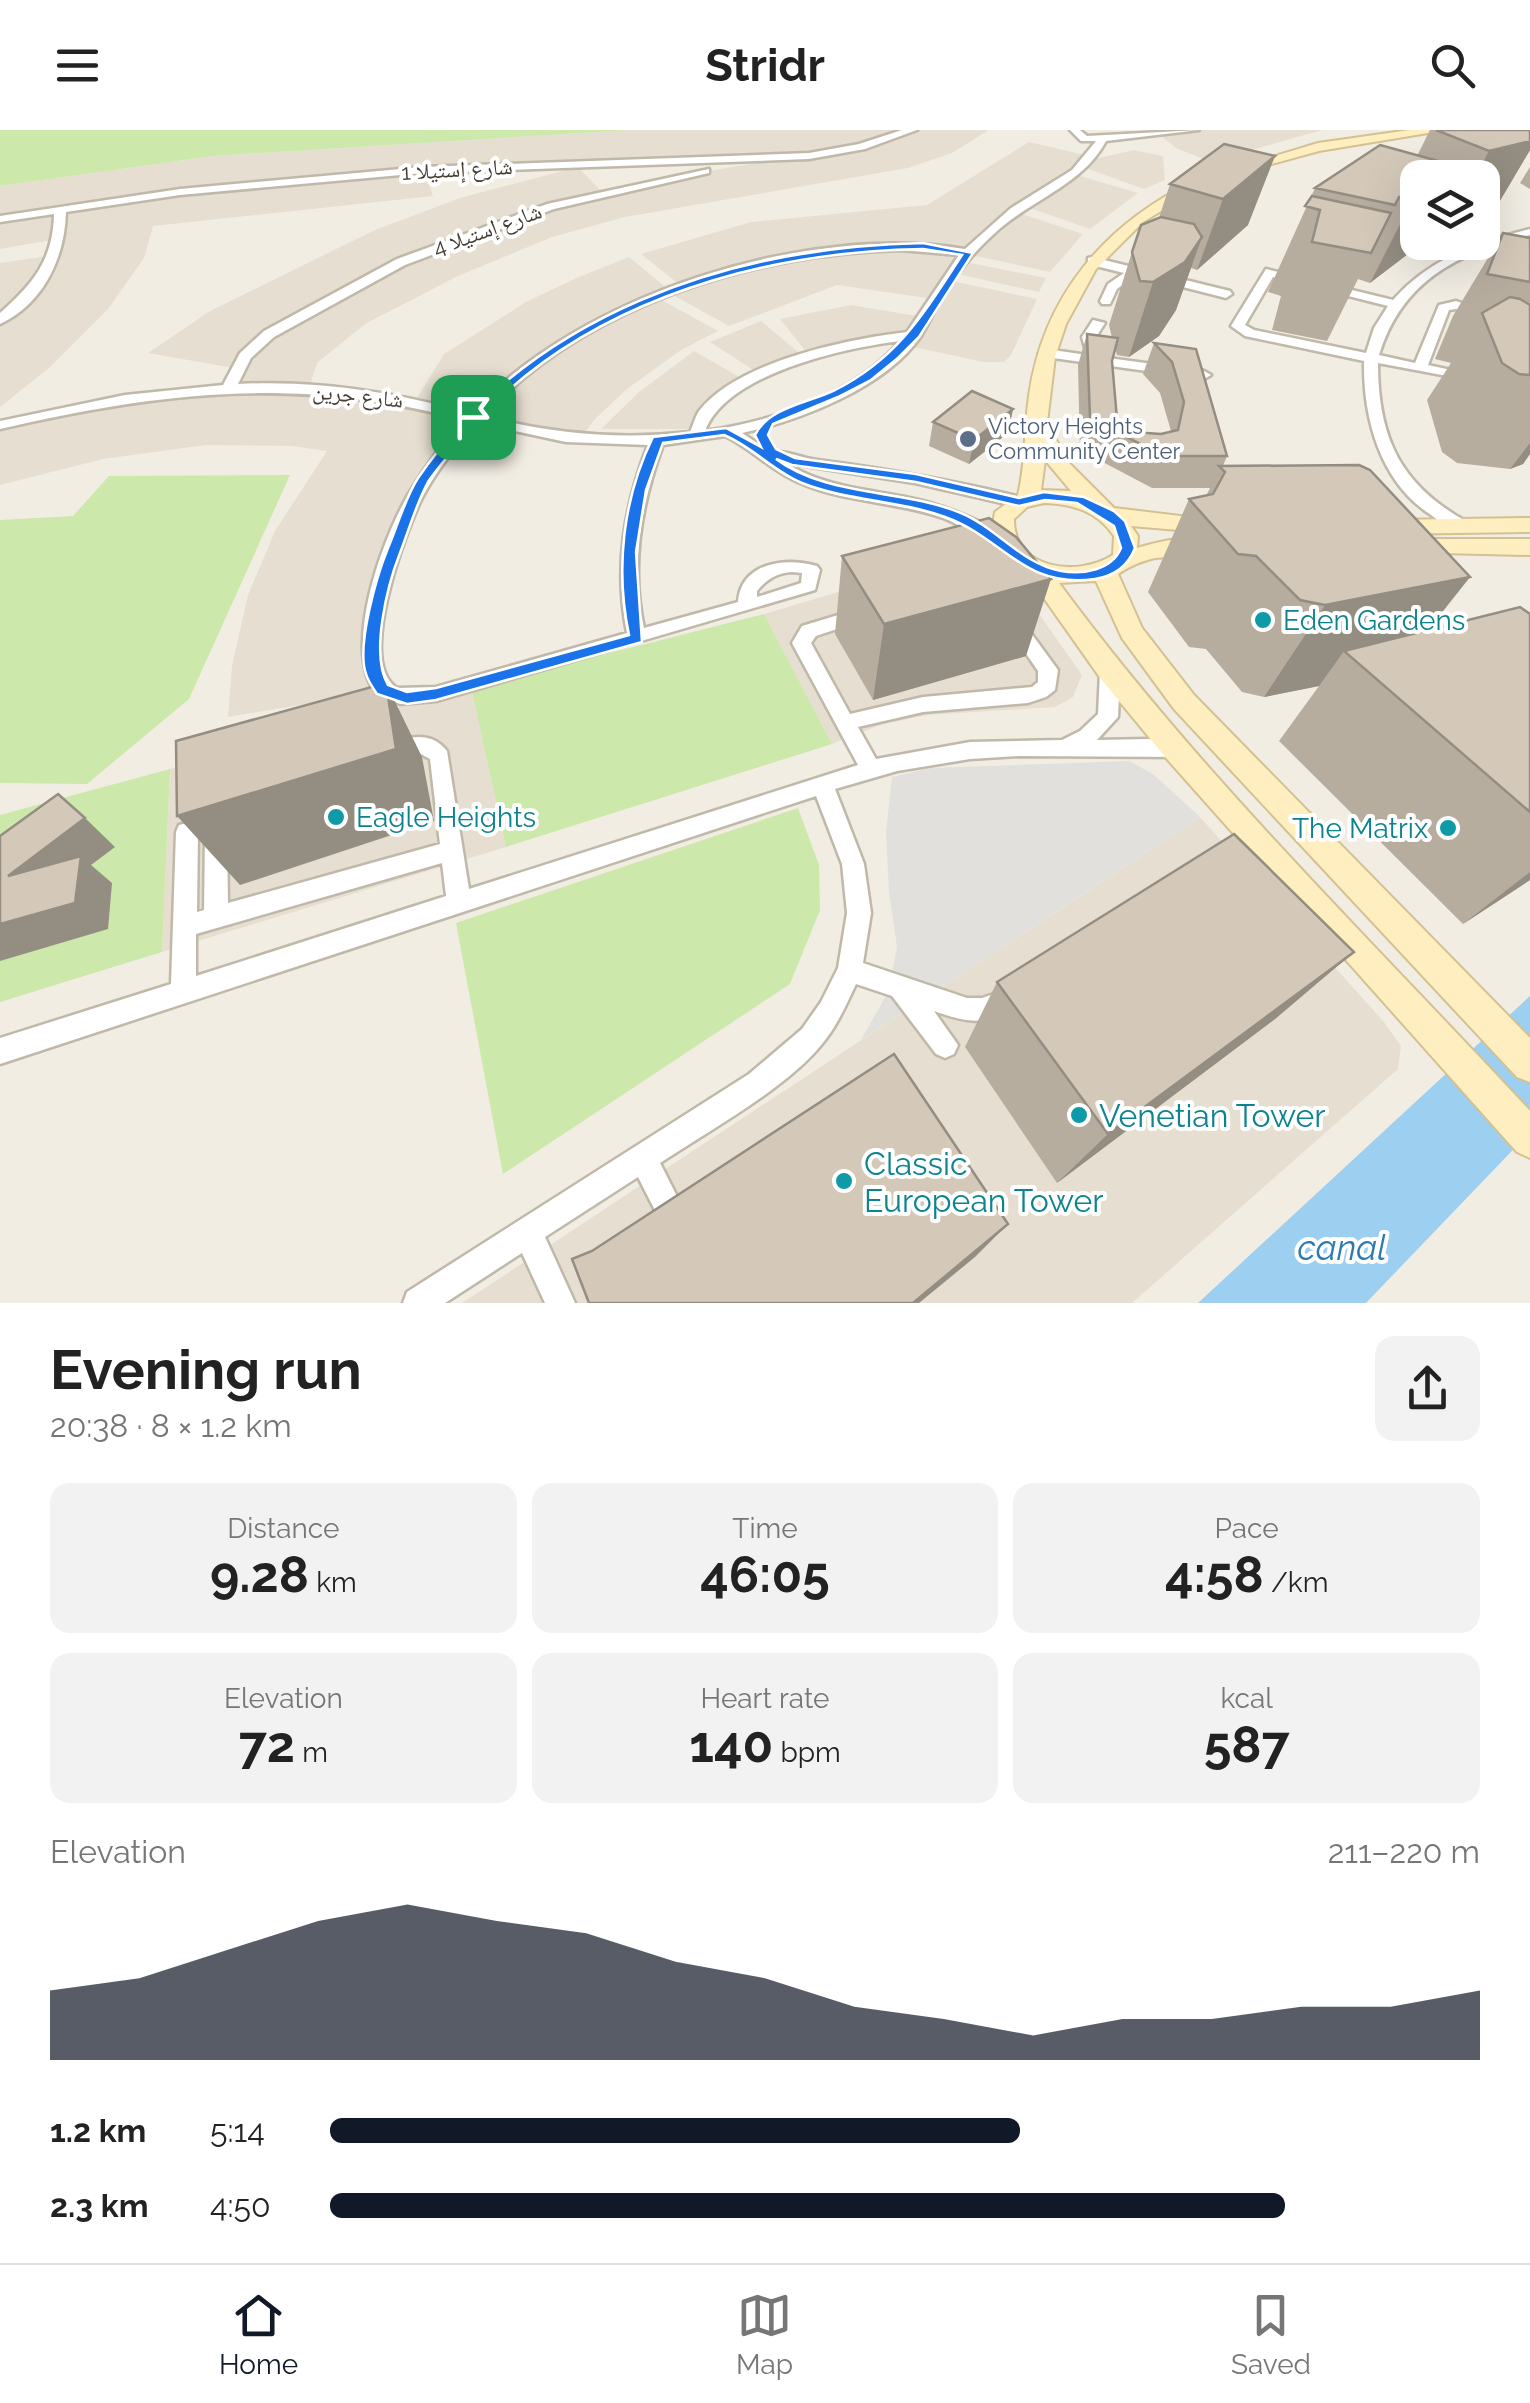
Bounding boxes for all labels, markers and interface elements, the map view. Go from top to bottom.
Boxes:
icon: menu [50,38,105,93]
icon: search [1425,38,1480,93]
text: Stridr [705,39,825,92]
street label: شارع إستيلا 1 [401,153,513,187]
map controls [1400,160,1500,260]
button: layers [1400,160,1500,260]
street label: شارع إستيلا 4 [429,197,546,263]
pin [431,375,516,460]
street label: شارع جرين [311,377,404,414]
icon: arrive [446,390,501,445]
place label: Victory Heights Community Center [988,413,1180,464]
marker: Victory Heights Community Center [957,428,979,450]
place label: Eden Gardens [1283,604,1465,637]
marker: Eden Gardens [1252,609,1274,631]
place label: Eagle Heights [356,801,536,834]
marker: Eagle Heights [325,806,347,828]
place label: The Matrix [1292,812,1428,845]
marker: The Matrix [1437,817,1459,839]
place label: Venetian Tower [1099,1097,1326,1134]
marker: Venetian Tower [1068,1104,1090,1126]
place label: Classic European Tower [864,1145,1104,1219]
marker: Classic European Tower [833,1170,855,1192]
water label: canal [1297,1227,1387,1268]
button: share [1375,1336,1480,1441]
text: Evening run [50,1337,362,1402]
text: 20:38 · 8 × 1.2 km [50,1407,292,1444]
text: Distance [227,1512,339,1545]
text: Time [732,1512,798,1545]
text: Pace [1215,1512,1279,1545]
text: 9.28 [210,1545,309,1604]
text: 46:05 [700,1545,830,1604]
text: 4:58 [1165,1545,1264,1604]
text: km [309,1566,357,1599]
text: /km [1264,1566,1328,1599]
text: Elevation [224,1682,343,1715]
text: Heart rate [701,1682,829,1715]
text: kcal [1220,1682,1273,1715]
text: 72 [239,1715,295,1774]
text: 140 [689,1715,773,1774]
text: 587 [1204,1715,1290,1774]
text: m [295,1736,328,1769]
text: bpm [773,1736,841,1769]
text: Elevation [50,1833,186,1870]
text: 211–220 m [1328,1833,1480,1870]
text: 1.2 km [50,2112,146,2149]
text: 5:14 [210,2112,265,2149]
text: 2.3 km [50,2187,148,2224]
text: 4:50 [210,2187,271,2224]
tab: Home [219,2288,298,2381]
tab: Map [736,2288,793,2381]
tab: Saved [1231,2288,1311,2381]

